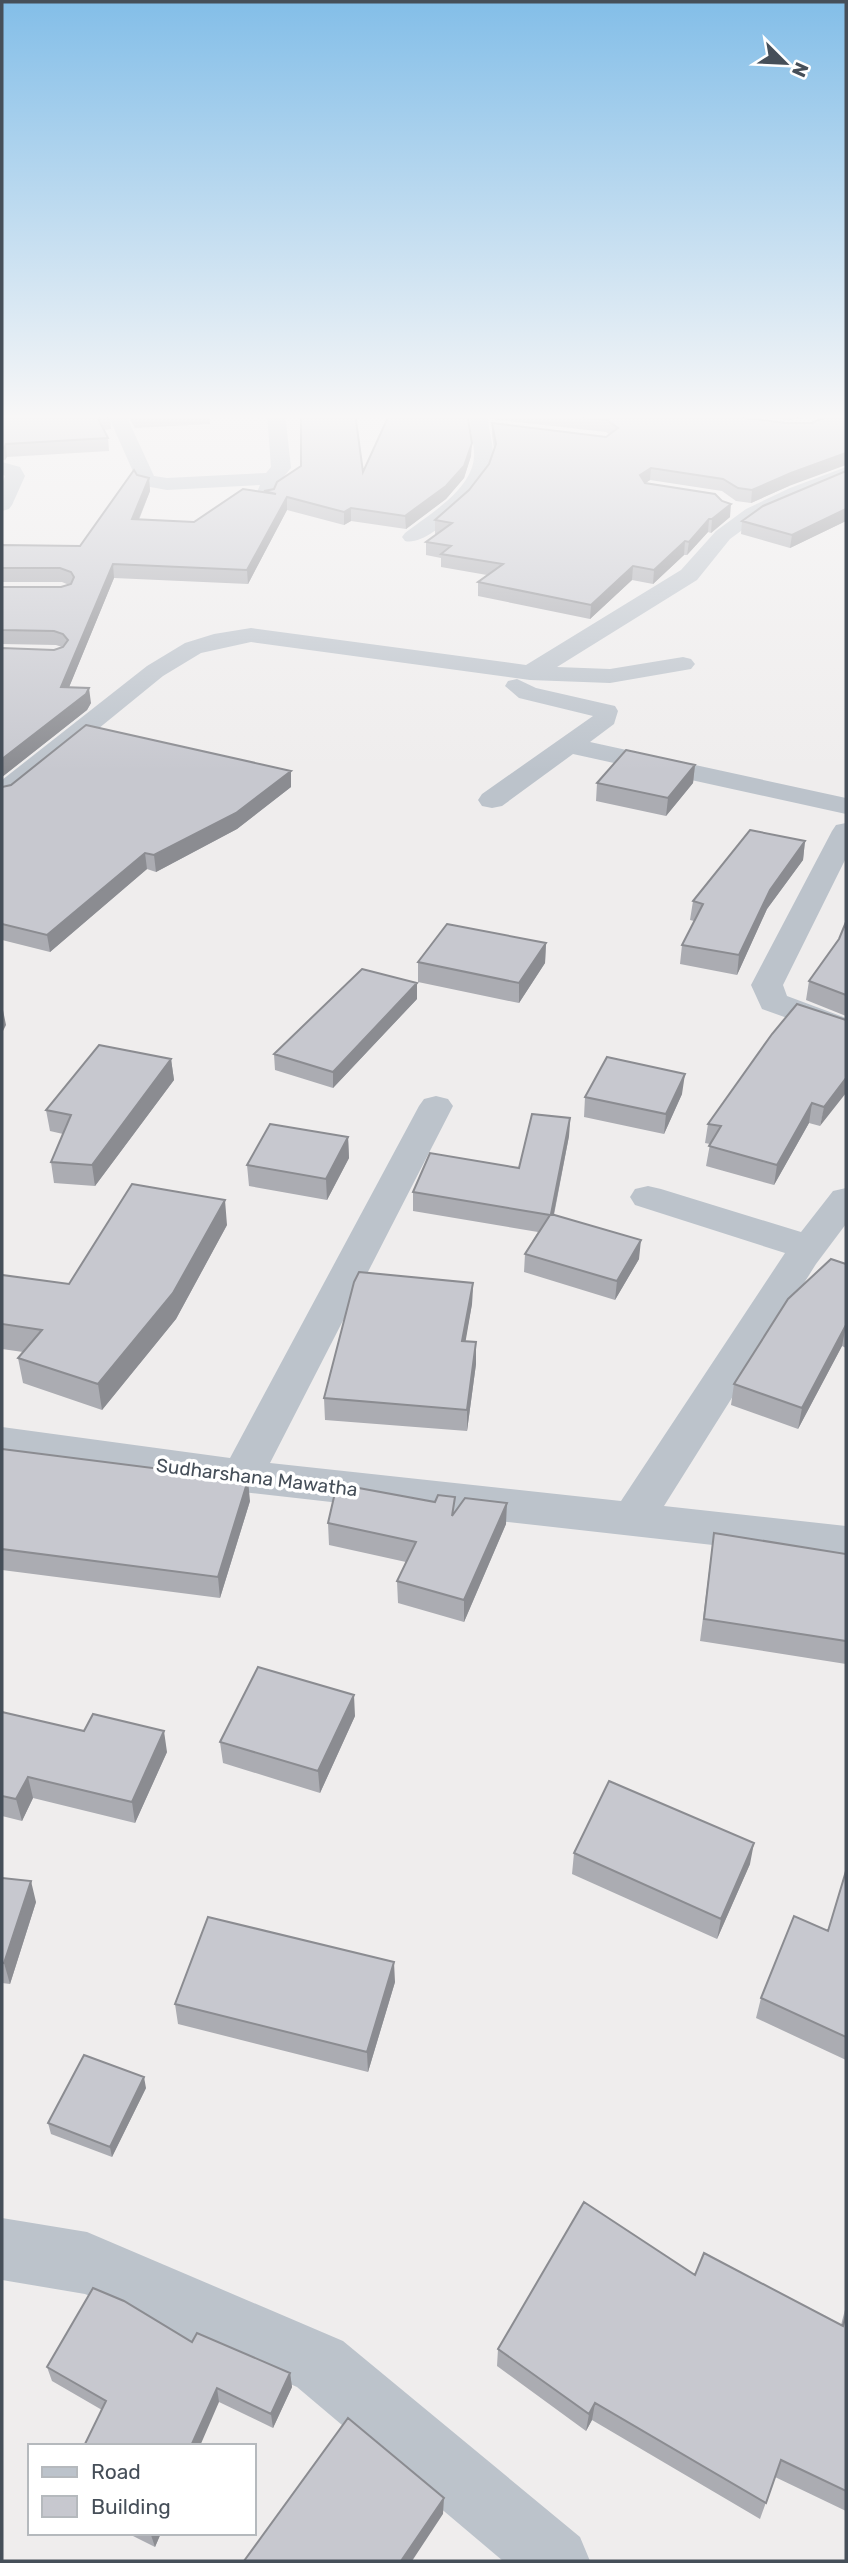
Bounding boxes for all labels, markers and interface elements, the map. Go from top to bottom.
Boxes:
north arrow [750,28,820,98]
text: N [787,59,813,81]
street label: Sudharshana Mawatha [155,1454,359,1501]
legend [28,2444,256,2535]
text: Road [91,2459,141,2484]
text: Building [91,2494,171,2519]

